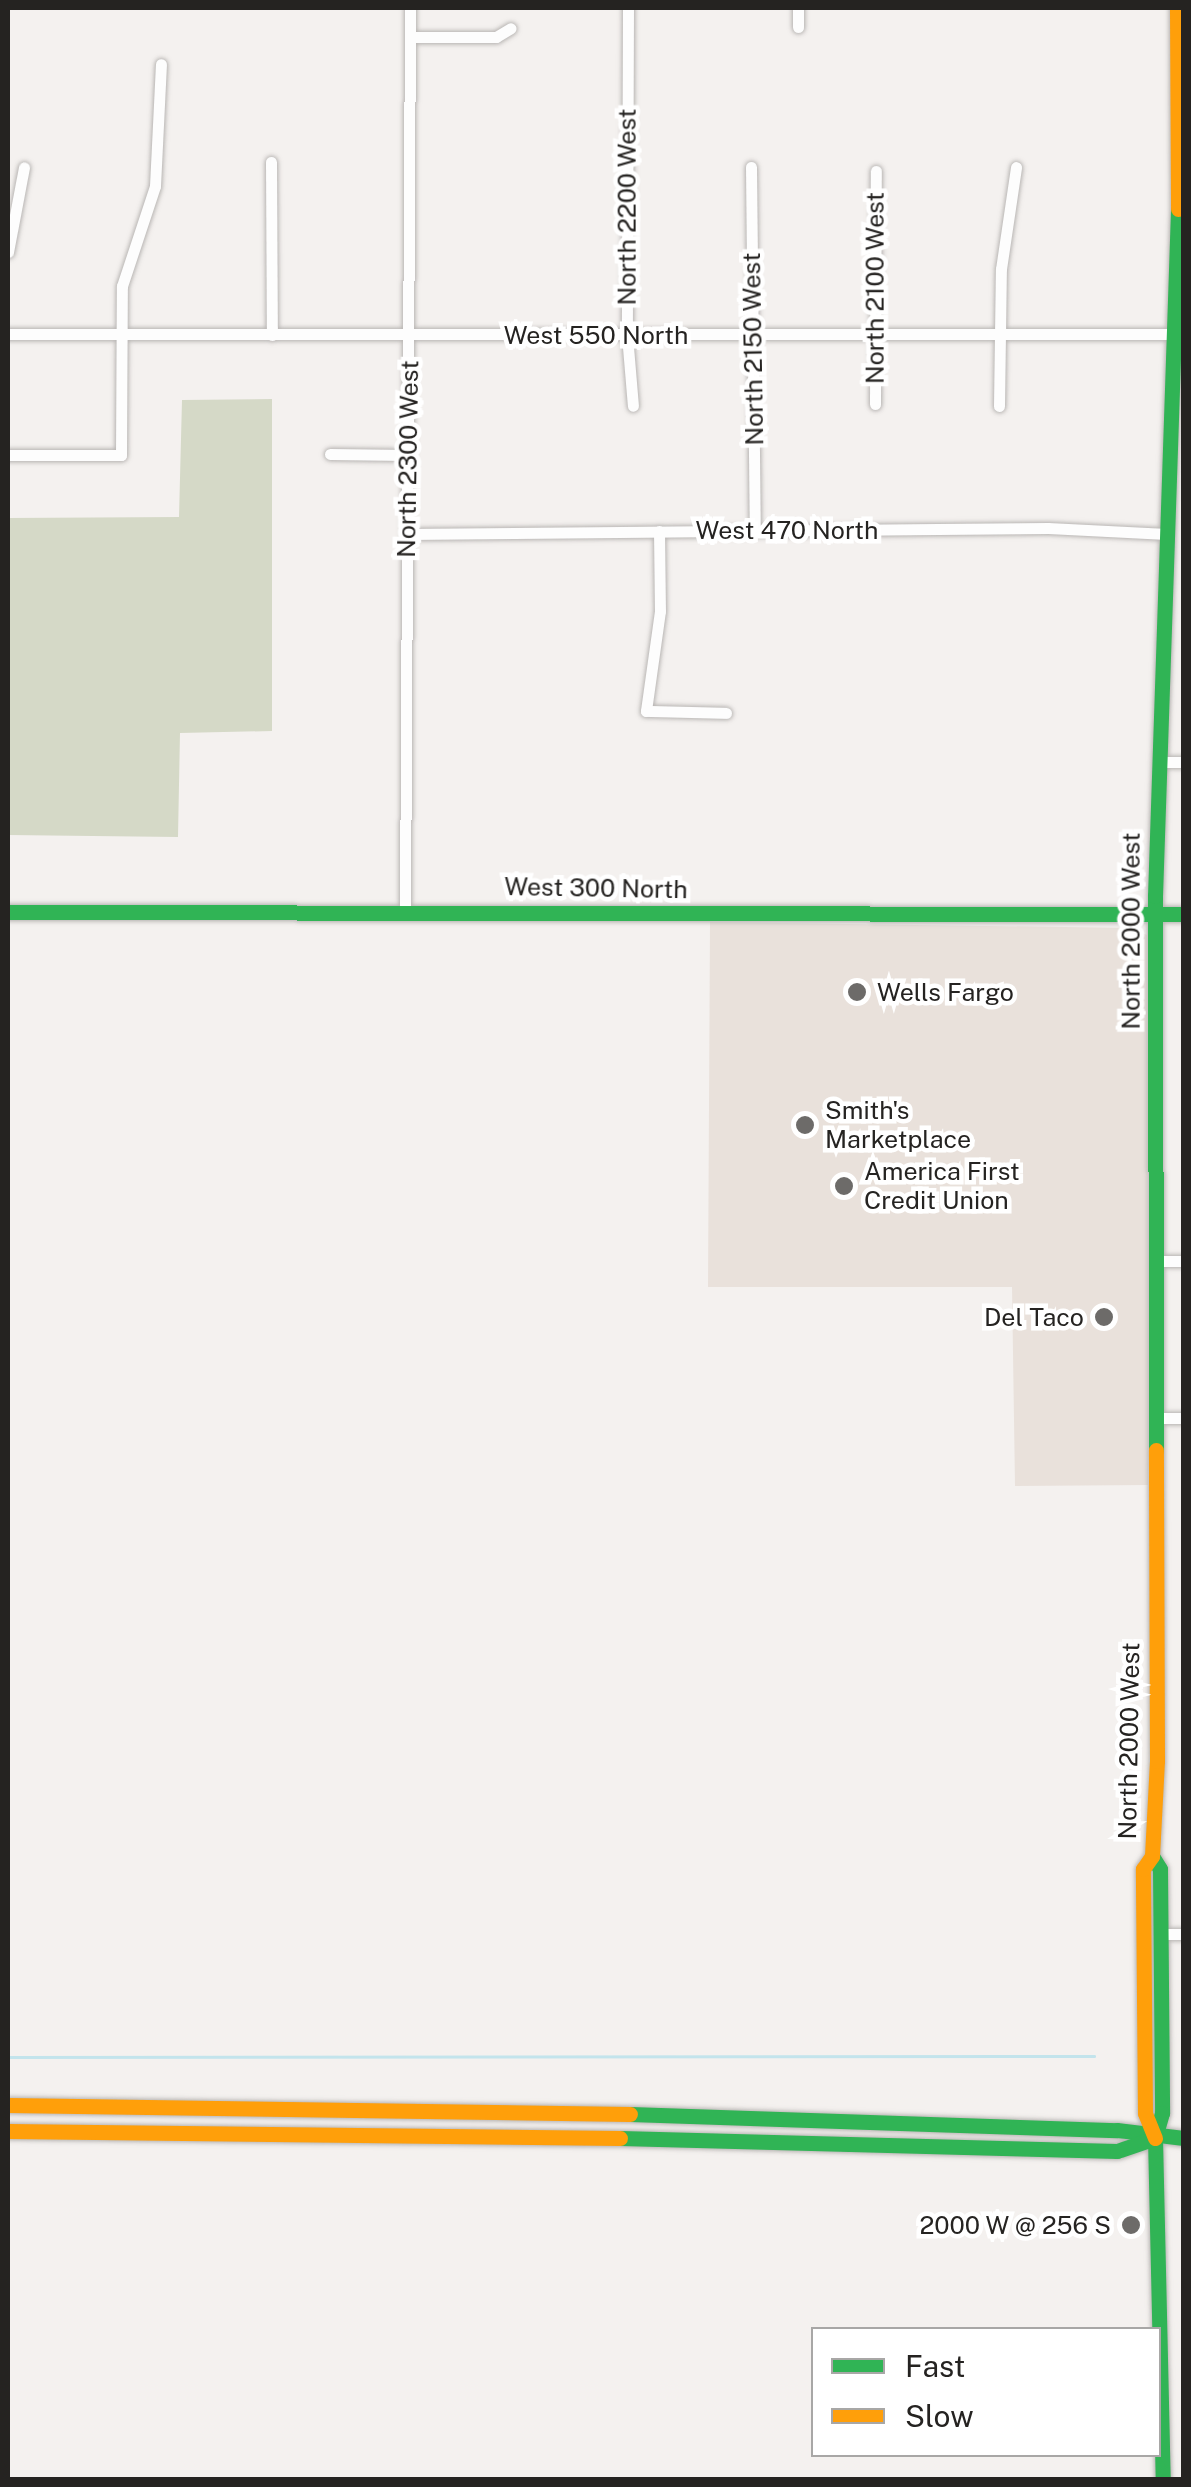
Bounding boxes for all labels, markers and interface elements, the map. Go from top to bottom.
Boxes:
street label: North 2200 West [612,108,642,306]
street label: North 2100 West [860,192,890,384]
street label: North 2150 West [736,252,770,446]
street label: West 550 North [504,320,688,350]
street label: North 2300 West [391,360,425,558]
street label: West 470 North [696,515,878,545]
street label: North 2000 West [1116,832,1146,1030]
street label: West 300 North [504,871,688,905]
place label: Wells Fargo [877,977,1014,1007]
marker: Wells Fargo [846,981,868,1003]
place label: Smith's Marketplace [825,1096,971,1155]
marker: Smith's Marketplace [794,1114,816,1136]
place label: America First Credit Union [864,1157,1020,1216]
marker: America First Credit Union [833,1175,855,1197]
place label: Del Taco [984,1302,1084,1332]
marker: Del Taco [1093,1306,1115,1328]
street label: North 2000 West [1112,1642,1146,1840]
place label: 2000 W @ 256 S [918,2210,1111,2240]
marker: 2000 W @ 256 S [1120,2214,1142,2236]
legend [811,2327,1161,2457]
text: Fast [905,2348,965,2384]
text: Slow [905,2398,974,2434]

